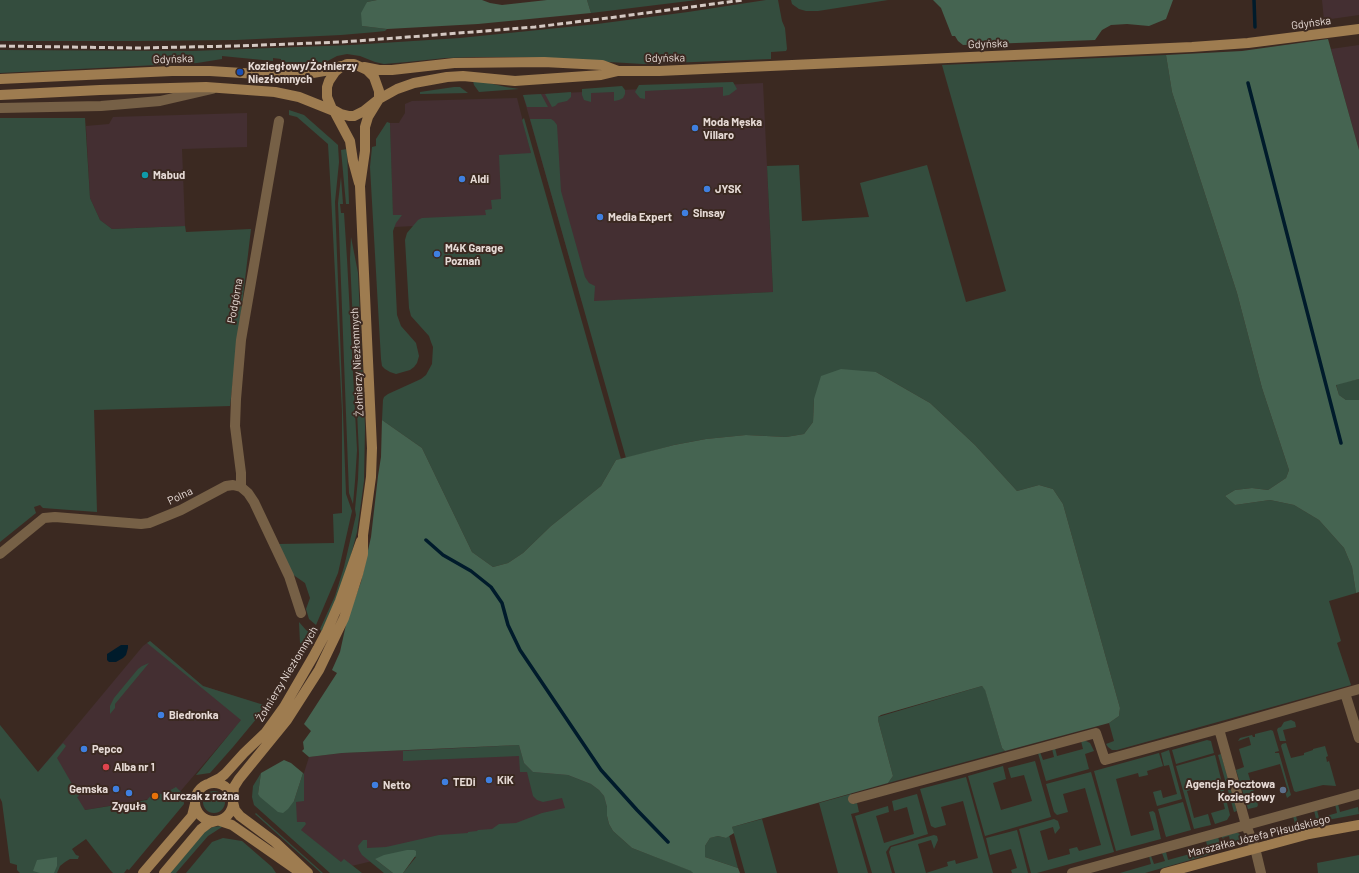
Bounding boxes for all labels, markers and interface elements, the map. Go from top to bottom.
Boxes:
street label: Gdyńska [1290,14,1332,32]
street label: Gdyńska [968,37,1008,51]
street label: Gdyńska [645,51,685,65]
street label: Gdyńska [153,52,193,66]
place label: Koziegłowy/Żołnierzy Niezłomnych [248,59,357,85]
marker: Koziegłowy/Żołnierzy Niezłomnych [235,67,245,77]
place label: Moda Męska Villaro [703,115,762,141]
marker: Moda Męska Villaro [690,123,700,133]
place label: Mabud [153,168,185,182]
marker: Mabud [140,170,150,180]
place label: Aldi [470,172,489,186]
marker: Aldi [457,174,467,184]
place label: JYSK [715,182,741,196]
marker: JYSK [702,184,712,194]
place label: Sinsay [693,206,725,220]
marker: Sinsay [680,208,690,218]
place label: Media Expert [608,210,672,224]
marker: Media Expert [595,212,605,222]
place label: M4K Garage Poznań [445,241,503,267]
marker: M4K Garage Poznań [432,249,442,259]
street label: Podgórna [225,277,245,325]
street label: Żołnierzy Niezłomnych [348,307,366,417]
street label: Polna [165,484,195,508]
street label: Żołnierzy Niezłomnych [253,624,321,724]
place label: Biedronka [169,708,218,722]
marker: Biedronka [156,710,166,720]
place label: Pepco [92,742,122,756]
marker: Pepco [79,744,89,754]
place label: Alba nr 1 [114,760,155,774]
marker: Alba nr 1 [101,762,111,772]
place label: KiK [497,773,514,787]
place label: TEDi [453,775,475,789]
marker: KiK [484,775,494,785]
marker: TEDi [440,777,450,787]
place label: Agencja Pocztowa Koziegłowy [1186,777,1275,803]
place label: Netto [383,778,411,792]
marker: Netto [370,780,380,790]
place label: Gemska [69,782,108,796]
marker: Gemska [111,784,121,794]
marker: Agencja Pocztowa Koziegłowy [1278,785,1288,795]
marker: Zyguła [124,788,134,798]
place label: Kurczak z rożna [163,789,239,803]
marker: Kurczak z rożna [150,791,160,801]
place label: Zyguła [112,799,146,813]
street label: Marszałka Józefa Piłsudskiego [1186,812,1332,860]

